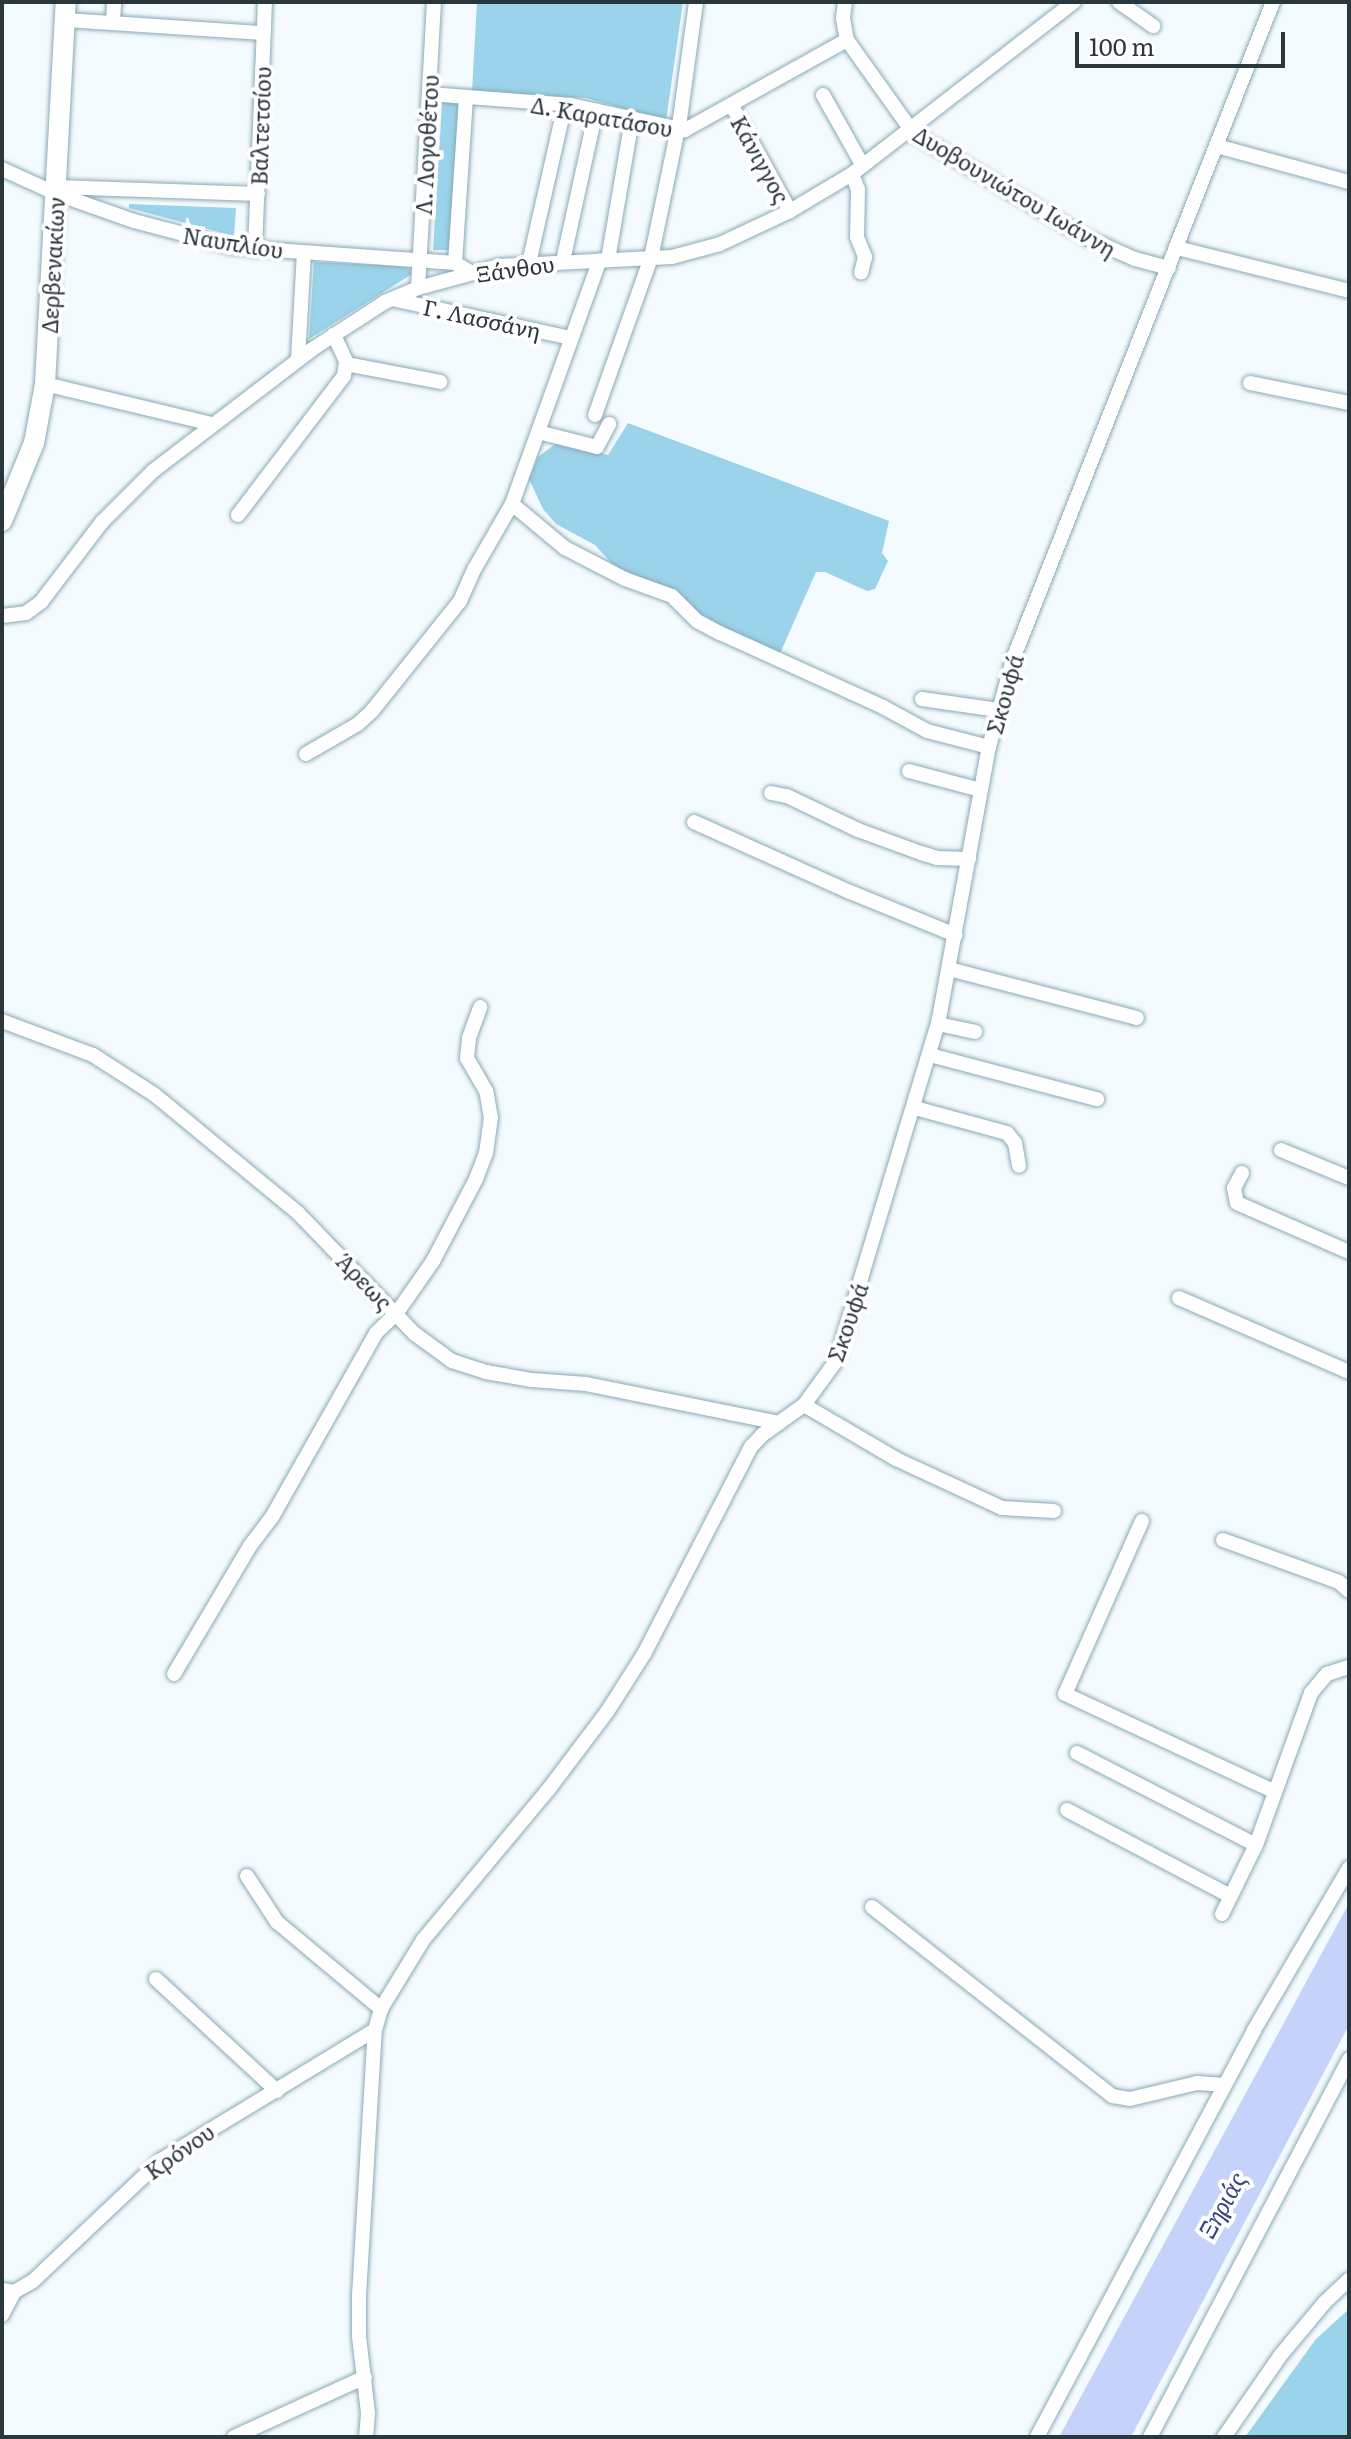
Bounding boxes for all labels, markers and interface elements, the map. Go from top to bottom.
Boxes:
scale bar [1079,16,1289,66]
text: 100 m [1089,28,1155,63]
street label: Βαλτετσίου [245,66,275,186]
street label: Λ. Λογοθέτου [409,74,443,216]
street label: Δ. Καρατάσου [529,91,675,141]
street label: Κάνιγγος [726,111,796,207]
street label: Δυοβουνιώτου Ιωάννη [909,120,1121,262]
street label: Δερβενακίων [35,196,69,334]
street label: Ναυπλίου [181,221,285,263]
street label: Ξάνθου [474,249,556,287]
street label: Γ. Λασσάνη [421,293,543,343]
street label: Σκουφά [980,651,1028,737]
street label: Άρεως [332,1247,398,1315]
street label: Σκουφά [821,1279,873,1365]
street label: Κρόνου [139,2118,219,2184]
water label: Ξηριάς [1191,2166,1251,2242]

